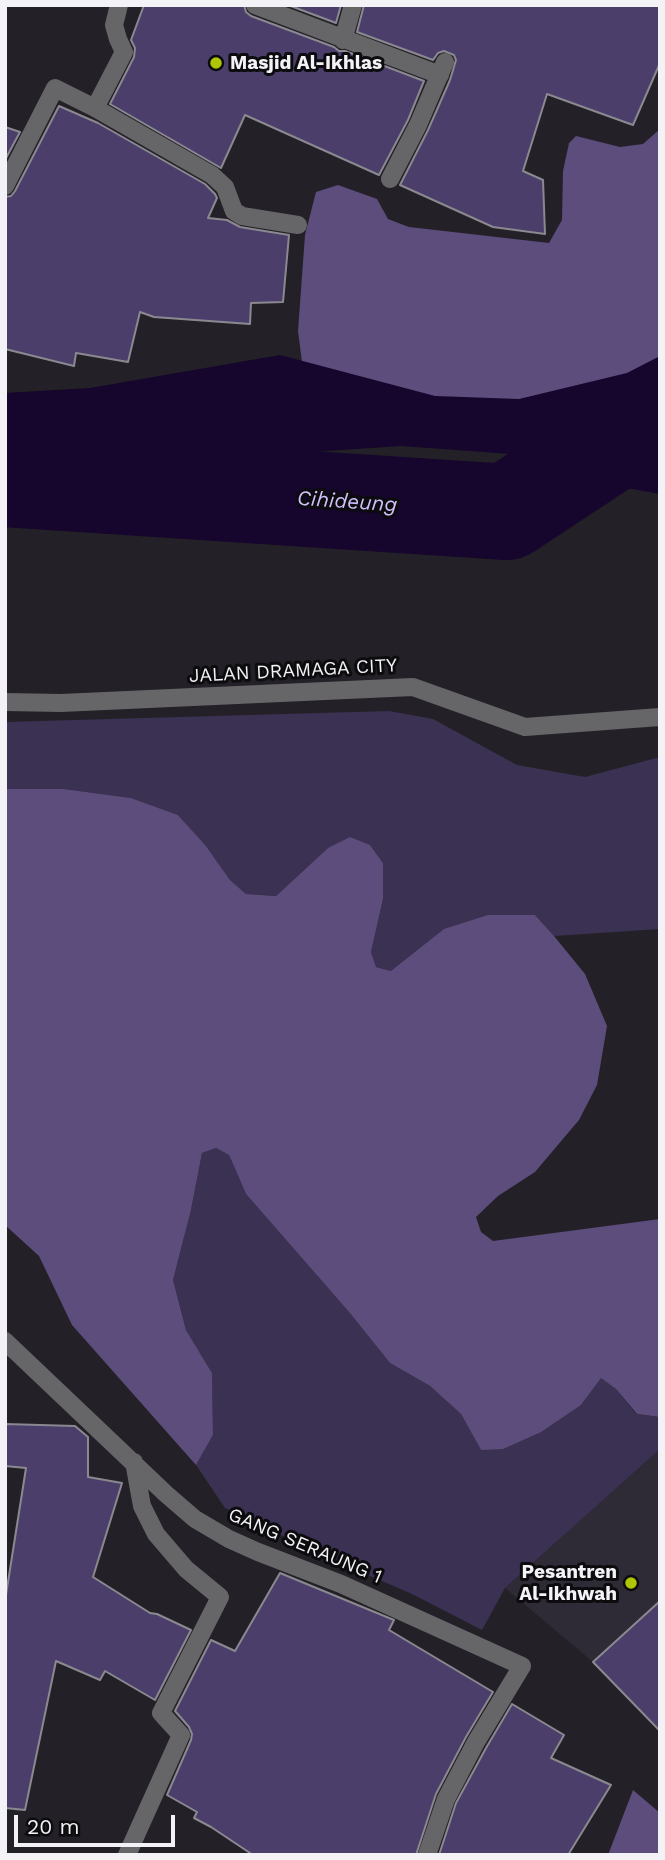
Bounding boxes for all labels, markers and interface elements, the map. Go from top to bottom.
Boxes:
place label: Masjid Al-Ikhlas [230,52,382,74]
marker: Masjid Al-Ikhlas [208,55,224,71]
water label: Cihideung [296,486,398,518]
street label: JALAN DRAMAGA CITY [188,654,398,688]
street label: GANG SERAUNG 1 [225,1503,385,1589]
place label: Pesantren Al-Ikhwah [519,1561,617,1605]
marker: Pesantren Al-Ikhwah [623,1575,639,1591]
scale bar [18,1800,178,1844]
text: 20 m [27,1814,79,1839]

